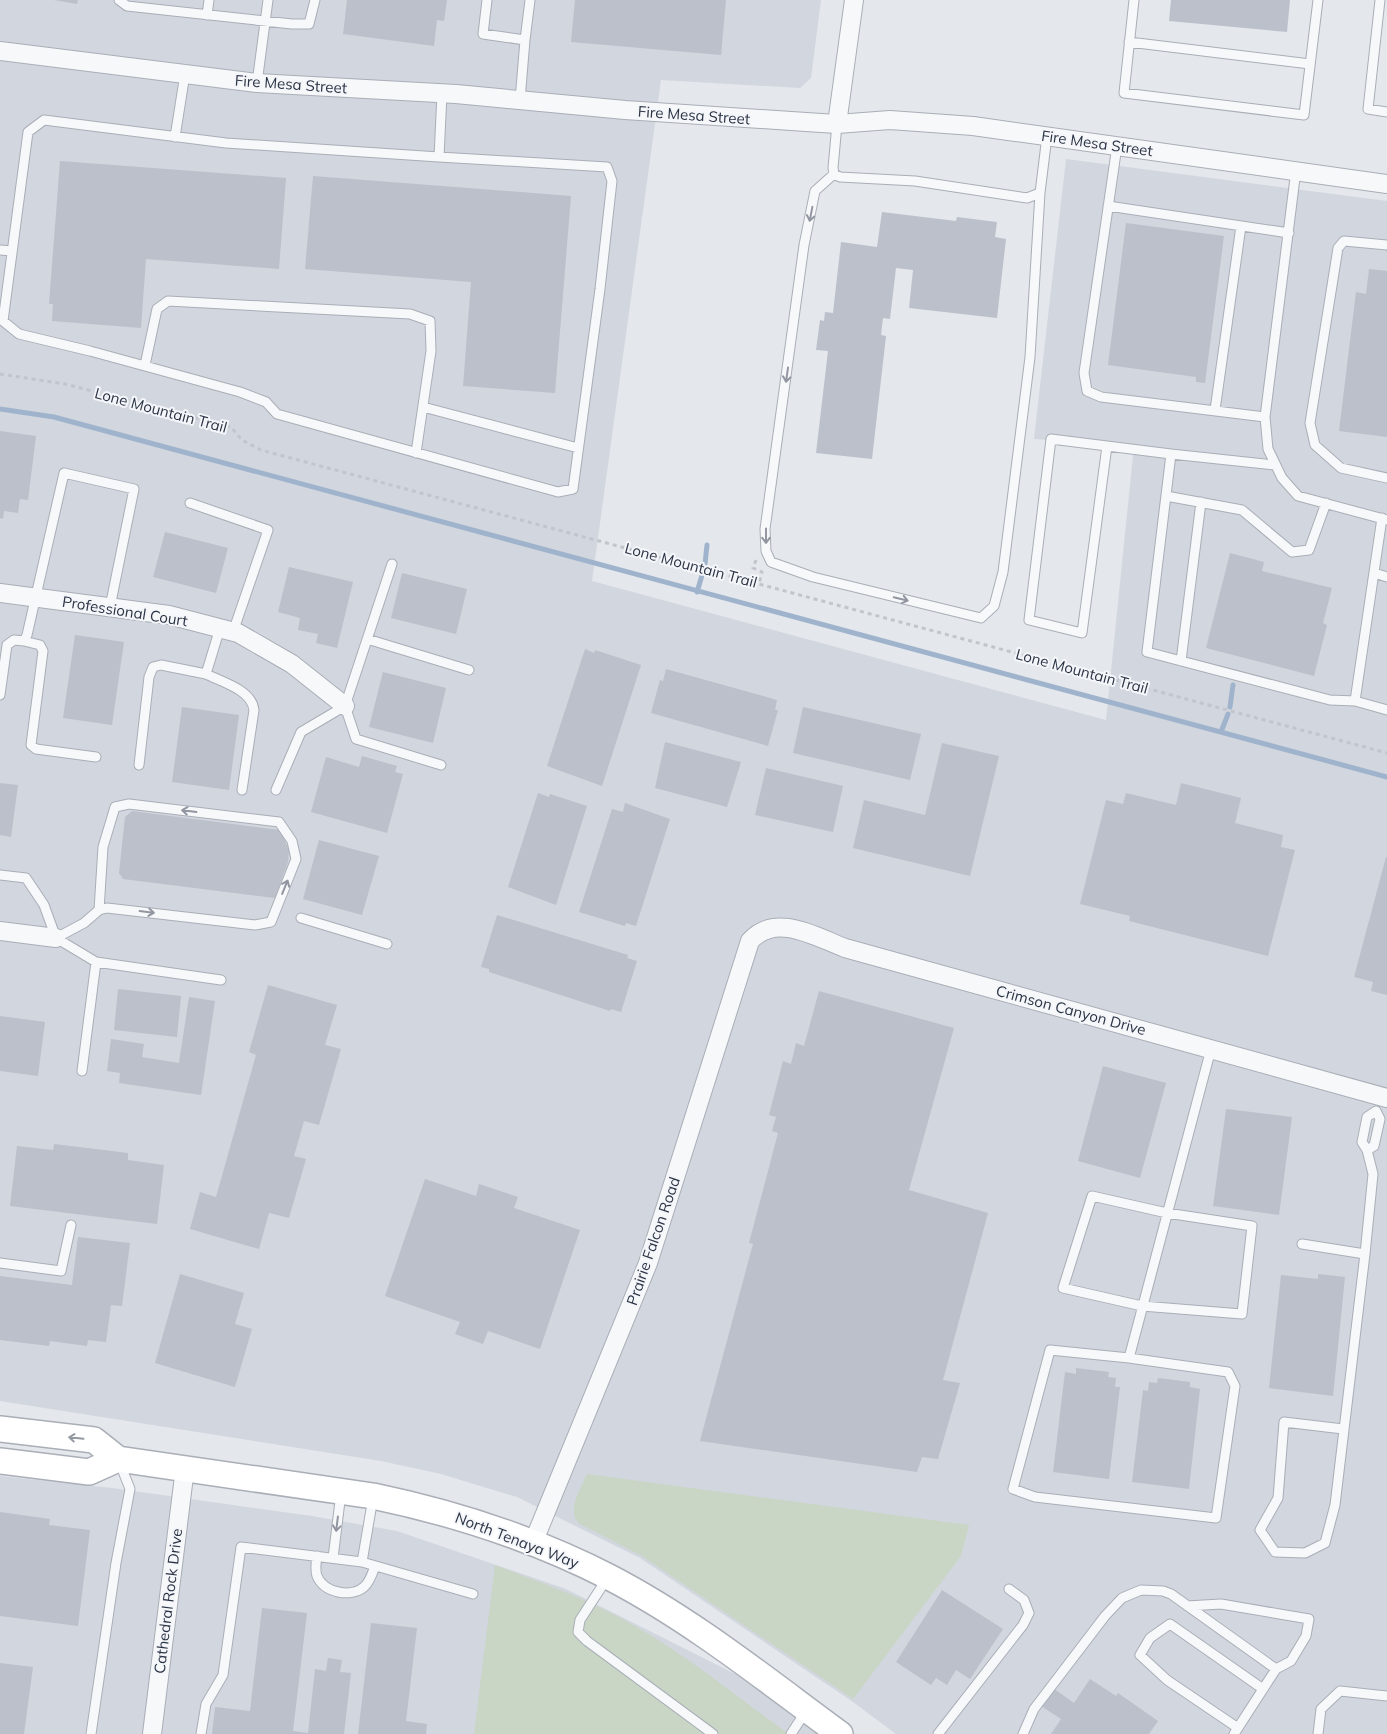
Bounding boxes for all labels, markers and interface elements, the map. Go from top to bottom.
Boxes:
street label: Fire Mesa Street [234,71,348,97]
street label: Fire Mesa Street [637,102,751,128]
street label: Fire Mesa Street [1040,126,1154,160]
one-way arrow [805,206,815,222]
one-way arrow [781,366,791,382]
street label: Lone Mountain Trail [93,383,229,437]
one-way arrow [761,527,771,543]
street label: Lone Mountain Trail [623,538,759,592]
street label: Professional Court [61,592,189,630]
one-way arrow [893,595,909,604]
street label: Lone Mountain Trail [1014,644,1150,698]
one-way arrow [181,806,197,816]
one-way arrow [281,880,290,895]
one-way arrow [139,907,155,917]
street label: Crimson Canyon Drive [994,981,1148,1039]
street label: Prairie Falcon Road [622,1174,684,1308]
one-way arrow [69,1433,85,1443]
street label: North Tenaya Way [453,1508,581,1572]
one-way arrow [332,1516,342,1532]
street label: Cathedral Rock Drive [150,1527,186,1675]

